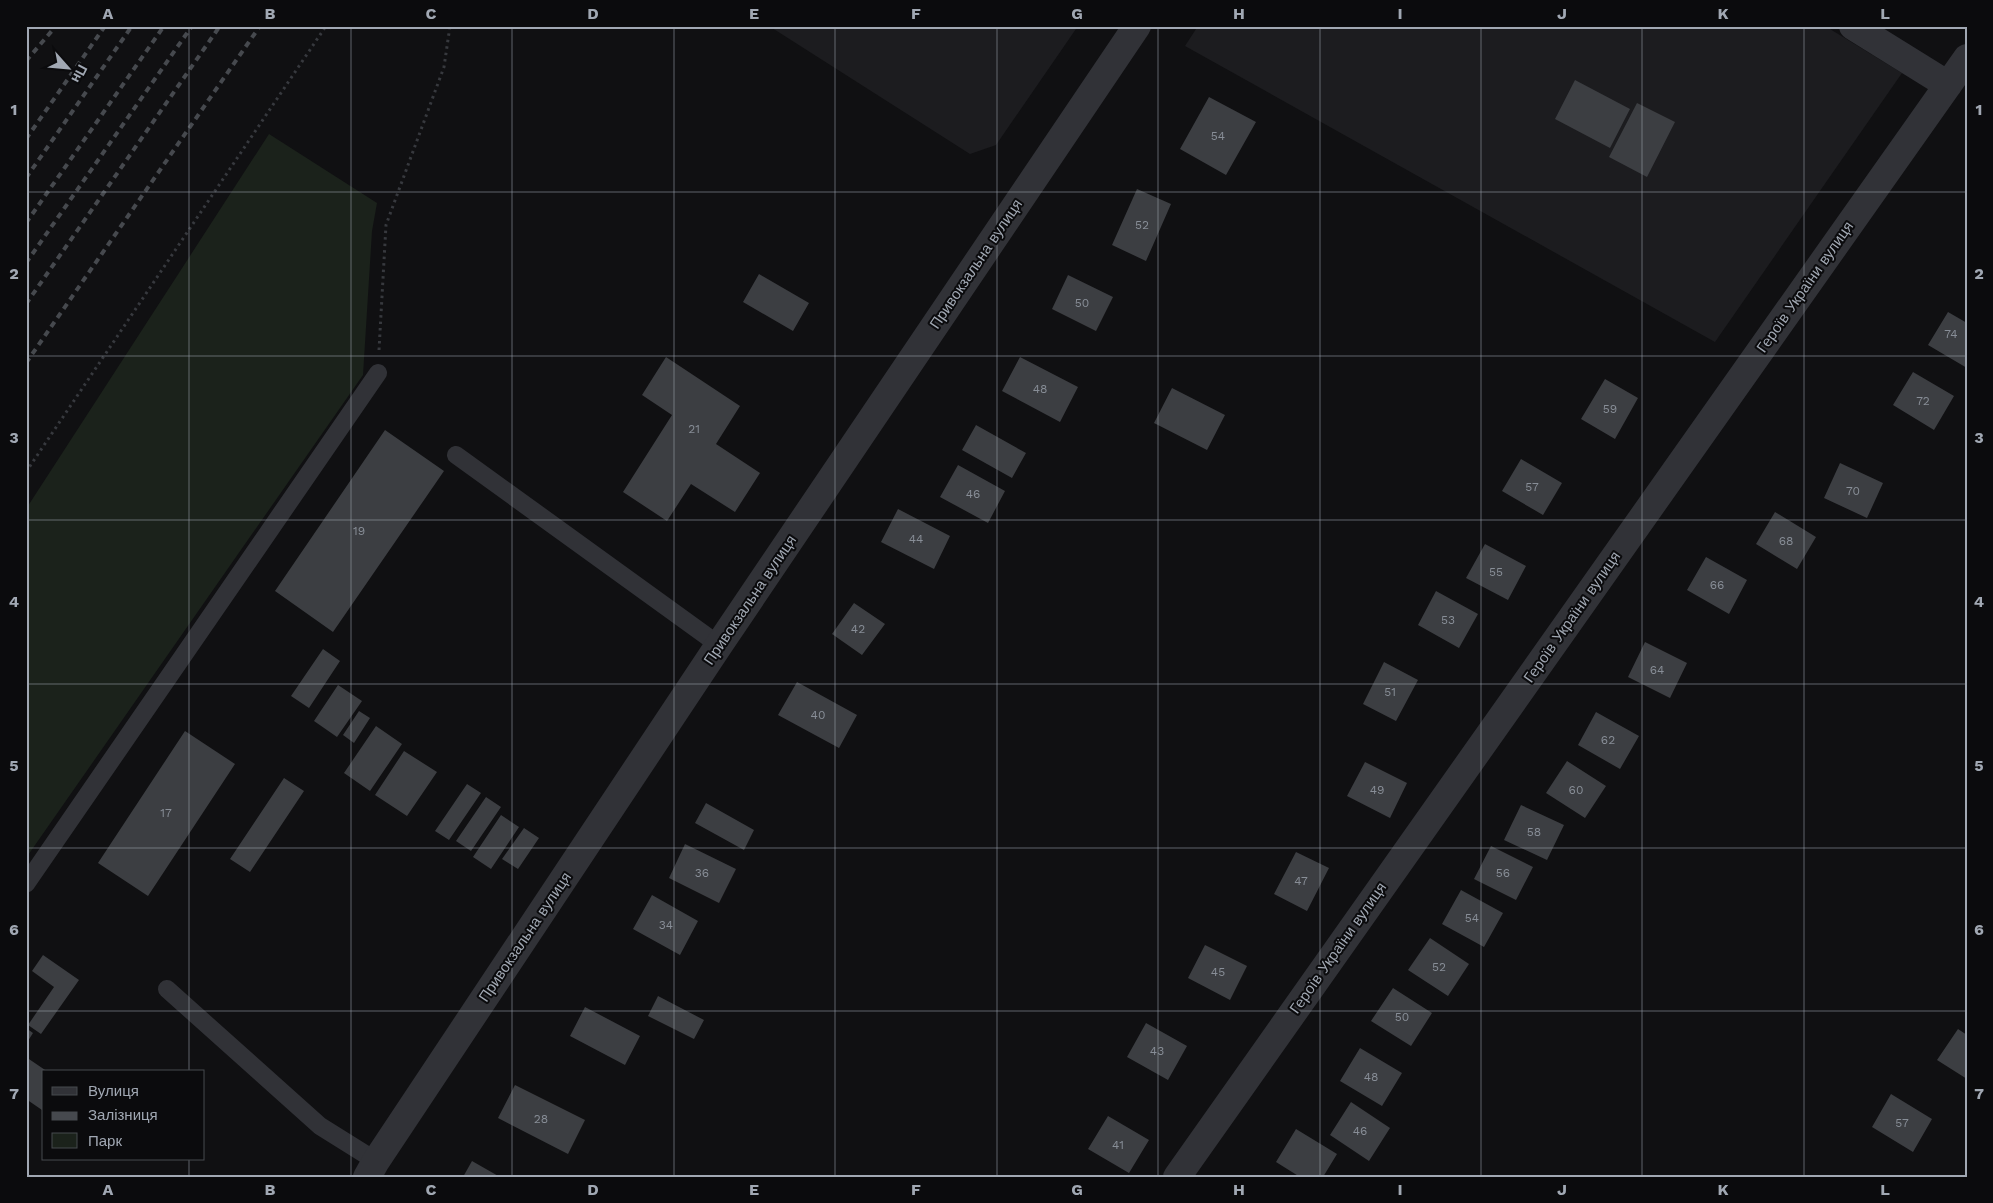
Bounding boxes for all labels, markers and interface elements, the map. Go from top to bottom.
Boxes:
text: A [103,4,114,23]
text: B [265,4,276,23]
text: C [426,4,437,23]
text: D [587,4,599,23]
text: E [749,4,759,23]
text: F [911,4,921,23]
text: G [1071,4,1083,23]
text: H [1233,4,1245,23]
text: I [1397,4,1403,23]
text: J [1557,4,1567,23]
text: K [1717,4,1729,23]
text: L [1880,4,1890,23]
north arrow [42,42,92,92]
text: Пн [68,62,91,86]
text: 1 [11,100,17,119]
text: 1 [1976,100,1982,119]
house number: 54 [1211,129,1225,143]
street label: Привокзальна вулиця [926,196,1026,332]
house number: 52 [1135,218,1149,232]
street label: Героїв України вулиця [1753,218,1857,356]
text: 2 [9,264,19,283]
text: 2 [1974,264,1984,283]
house number: 50 [1075,296,1089,310]
house number: 74 [1944,327,1958,341]
house number: 48 [1033,382,1047,396]
house number: 72 [1916,394,1930,408]
house number: 59 [1603,402,1617,416]
house number: 21 [688,422,700,436]
text: 3 [9,428,19,447]
text: 3 [1974,428,1984,447]
house number: 57 [1525,480,1539,494]
house number: 70 [1846,484,1860,498]
house number: 46 [966,487,980,501]
house number: 19 [353,524,365,538]
street label: Привокзальна вулиця [700,532,800,668]
house number: 44 [909,532,923,546]
house number: 68 [1779,534,1793,548]
street label: Героїв України вулиця [1520,548,1624,686]
house number: 55 [1489,565,1503,579]
house number: 66 [1710,578,1724,592]
text: 4 [9,592,19,611]
text: 4 [1974,592,1984,611]
house number: 53 [1441,613,1455,627]
house number: 42 [851,622,865,636]
house number: 64 [1650,663,1664,677]
house number: 51 [1384,685,1396,699]
house number: 40 [811,708,825,722]
house number: 62 [1601,733,1615,747]
text: 5 [9,756,19,775]
text: 5 [1974,756,1984,775]
house number: 49 [1370,783,1384,797]
house number: 60 [1569,783,1583,797]
house number: 17 [160,806,172,820]
house number: 58 [1527,825,1541,839]
house number: 36 [695,866,709,880]
house number: 56 [1496,866,1510,880]
street label: Привокзальна вулиця [475,869,575,1005]
house number: 47 [1294,874,1308,888]
street label: Героїв України вулиця [1286,879,1390,1017]
house number: 54 [1465,911,1479,925]
house number: 34 [659,918,673,932]
text: 6 [9,920,19,939]
text: 6 [1974,920,1984,939]
house number: 52 [1432,960,1446,974]
house number: 45 [1211,965,1225,979]
house number: 50 [1395,1010,1409,1024]
house number: 43 [1150,1044,1164,1058]
legend [42,1070,205,1160]
house number: 48 [1364,1070,1378,1084]
text: Вулиця [88,1082,139,1100]
text: 7 [9,1084,19,1103]
text: 7 [1974,1084,1984,1103]
text: Залізниця [88,1106,158,1124]
house number: 28 [534,1112,548,1126]
house number: 57 [1895,1116,1909,1130]
house number: 46 [1353,1124,1367,1138]
text: Парк [88,1132,122,1150]
house number: 41 [1112,1138,1124,1152]
text: A [103,1180,114,1199]
text: B [265,1180,276,1199]
text: C [426,1180,437,1199]
text: D [587,1180,599,1199]
text: E [749,1180,759,1199]
text: F [911,1180,921,1199]
text: G [1071,1180,1083,1199]
text: H [1233,1180,1245,1199]
text: I [1397,1180,1403,1199]
text: J [1557,1180,1567,1199]
text: K [1717,1180,1729,1199]
text: L [1880,1180,1890,1199]

